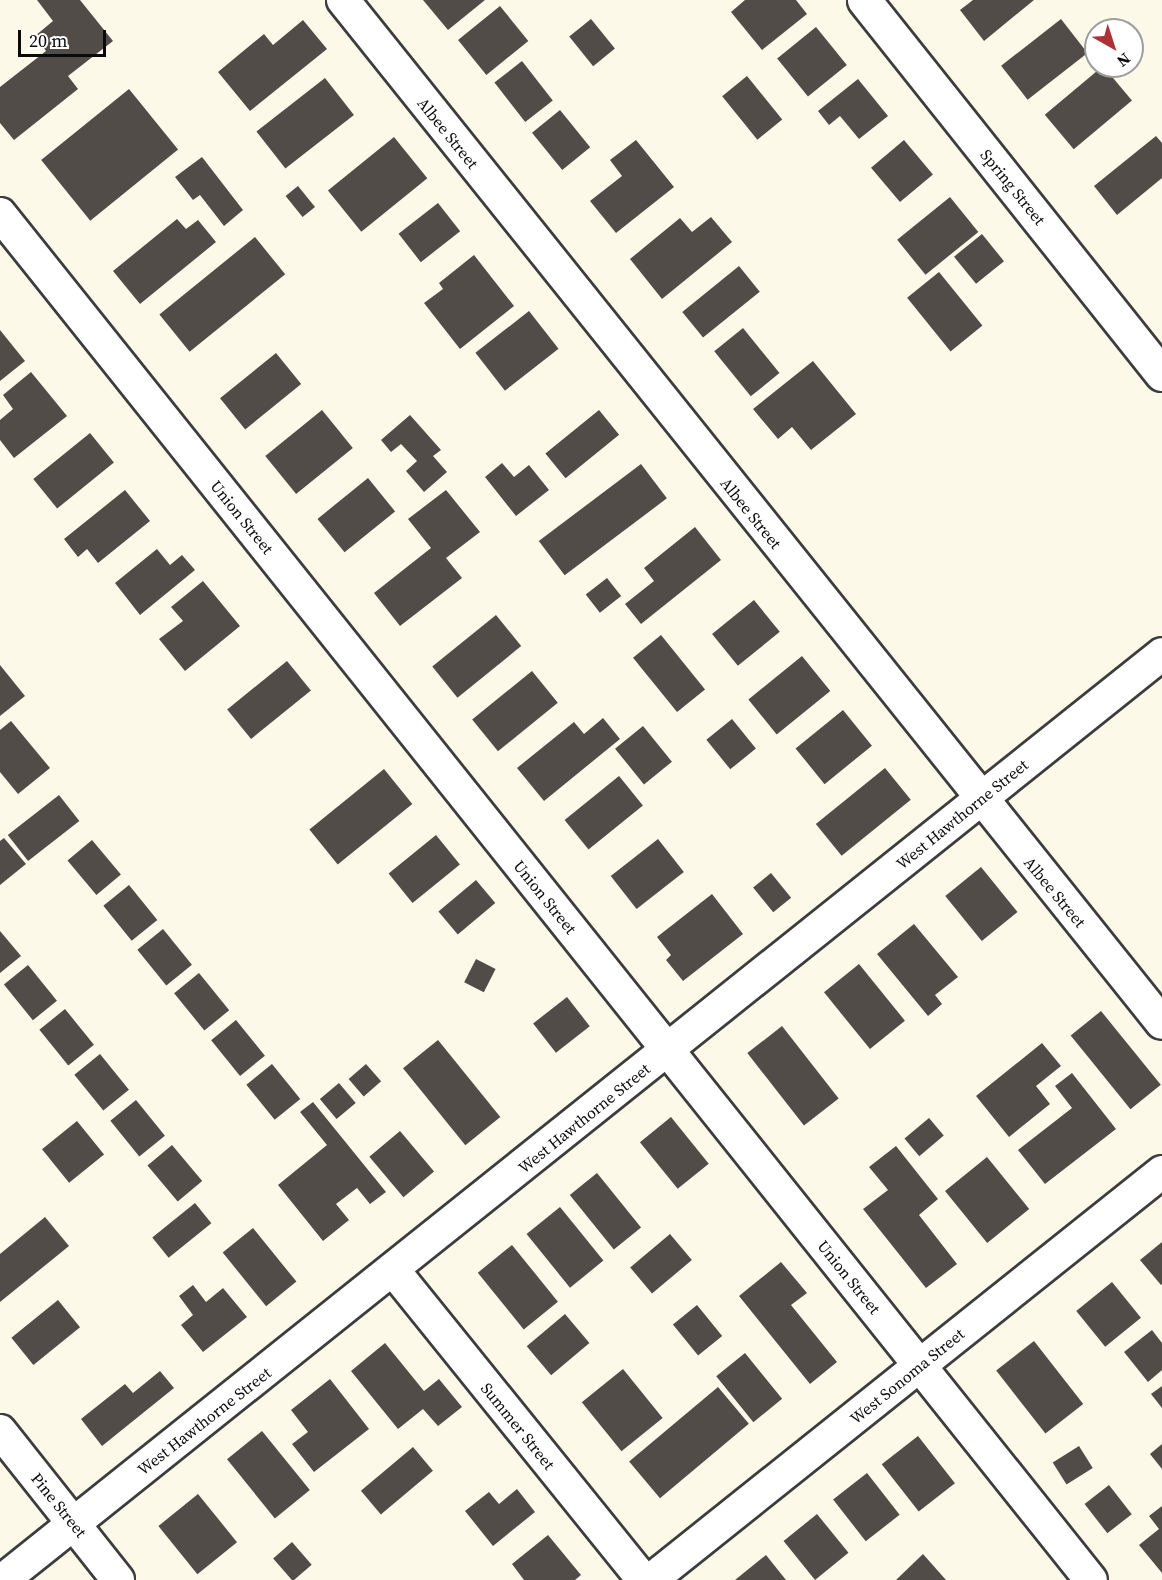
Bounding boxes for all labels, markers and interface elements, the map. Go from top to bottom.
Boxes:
scale bar [21,18,110,56]
north arrow [1084,18,1144,78]
text: 20 m [29,28,67,53]
text: N [1113,48,1136,73]
street label: Albee Street [413,94,483,172]
street label: Spring Street [977,145,1049,229]
street label: Albee Street [716,474,786,552]
street label: Union Street [206,476,278,558]
street label: West Hawthorne Street [892,755,1032,873]
street label: Albee Street [1020,853,1090,931]
street label: Union Street [509,856,581,938]
street label: West Hawthorne Street [514,1059,654,1177]
street label: Union Street [813,1236,885,1318]
street label: West Sonoma Street [846,1324,968,1428]
street label: West Hawthorne Street [133,1363,275,1479]
street label: Summer Street [477,1379,559,1473]
street label: Pine Street [27,1469,91,1541]

